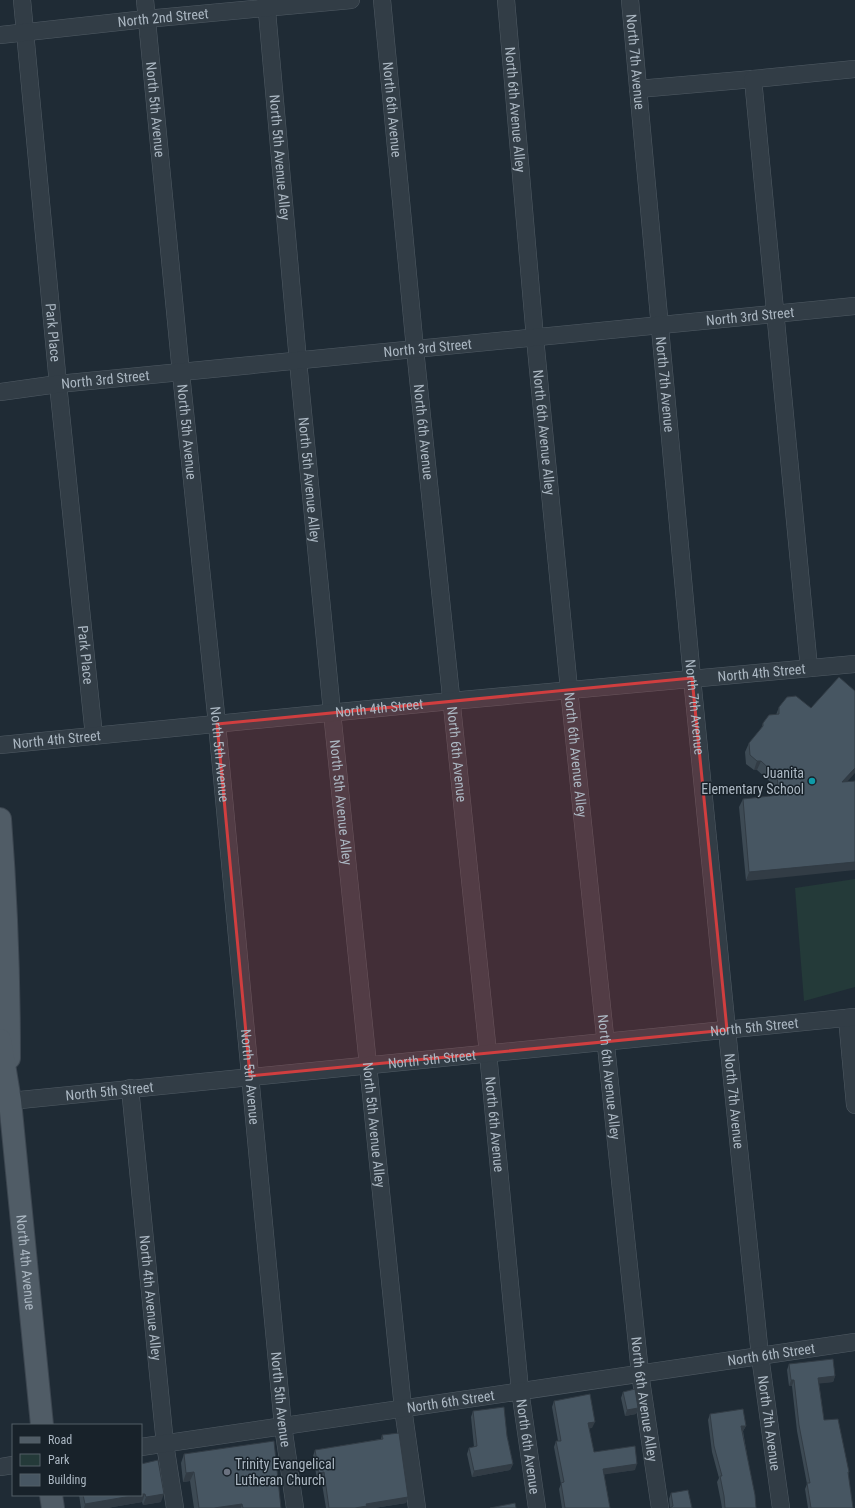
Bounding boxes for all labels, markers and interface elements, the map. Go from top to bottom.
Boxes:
street label: North 2nd Street [117,5,209,30]
street label: North 7th Avenue [623,13,648,111]
street label: North 6th Avenue Alley [502,46,529,173]
street label: North 5th Avenue [143,61,168,158]
street label: North 6th Avenue [380,61,405,158]
street label: North 5th Avenue Alley [266,94,293,221]
street label: Park Place [42,302,64,363]
street label: North 3rd Street [705,304,795,329]
street label: North 3rd Street [383,336,473,360]
street label: North 7th Avenue [653,336,678,433]
street label: North 3rd Street [60,367,150,392]
street label: North 6th Avenue Alley [530,369,558,496]
street label: North 5th Avenue [174,383,200,481]
street label: North 6th Avenue [411,383,437,481]
street label: North 5th Avenue Alley [295,417,324,544]
street label: Park Place [75,625,97,685]
street label: North 7th Avenue [682,659,708,756]
street label: North 4th Street [717,661,806,685]
street label: North 6th Avenue Alley [561,691,590,818]
street label: North 4th Street [334,696,424,720]
street label: North 5th Avenue [207,706,232,803]
street label: North 6th Avenue [444,706,470,803]
street label: North 4th Street [12,727,101,752]
street label: North 5th Avenue Alley [327,739,356,866]
place label: Juanita Elementary School [701,765,804,797]
marker: Juanita Elementary School [807,776,817,786]
street label: North 6th Avenue Alley [595,1014,624,1141]
street label: North 5th Street [710,1015,799,1039]
street label: North 5th Avenue [238,1028,263,1126]
street label: North 5th Street [387,1047,477,1071]
street label: North 7th Avenue [721,1053,747,1150]
street label: North 5th Avenue Alley [360,1061,388,1188]
street label: North 6th Avenue [482,1076,507,1173]
street label: North 5th Street [65,1079,154,1103]
street label: North 4th Avenue [13,1214,39,1311]
street label: North 4th Avenue Alley [137,1235,165,1362]
street label: North 6th Avenue Alley [628,1336,661,1463]
street label: North 6th Street [726,1340,816,1369]
street label: North 5th Avenue [268,1351,294,1449]
street label: North 7th Avenue [755,1375,784,1472]
street label: North 6th Street [406,1387,496,1416]
street label: North 6th Avenue [513,1398,543,1496]
legend [12,1424,142,1496]
text: Road [48,1433,72,1447]
text: Park [48,1453,70,1467]
place label: Trinity Evangelical Lutheran Church [235,1456,335,1488]
marker: Trinity Evangelical Lutheran Church [222,1467,232,1477]
text: Building [48,1473,86,1487]

